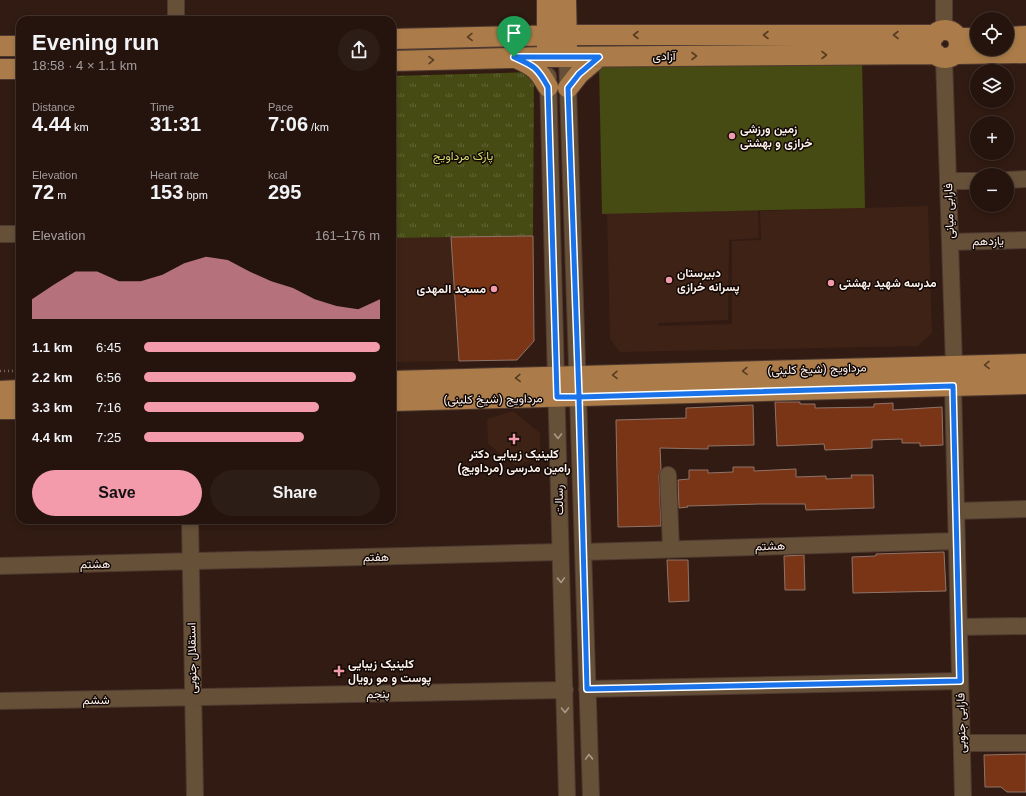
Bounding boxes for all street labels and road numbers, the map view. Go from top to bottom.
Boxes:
street label: آزادی [652,49,677,64]
street label: فارابی میانی [941,183,958,239]
street label: یازدهم [972,234,1004,249]
street label: مرداویج (شیخ کلینی) [767,360,867,380]
street label: مرداویج (شیخ کلینی) [443,391,543,409]
street label: رسالت [552,485,567,515]
street label: هشتم [755,538,785,555]
street label: هفتم [363,550,389,565]
street label: هشتم [80,557,110,572]
street label: استقلال جنوبی [184,622,201,694]
street label: پنجم [366,687,390,702]
street label: ششم [82,693,110,708]
street label: فارابی جنوبی [953,693,970,753]

